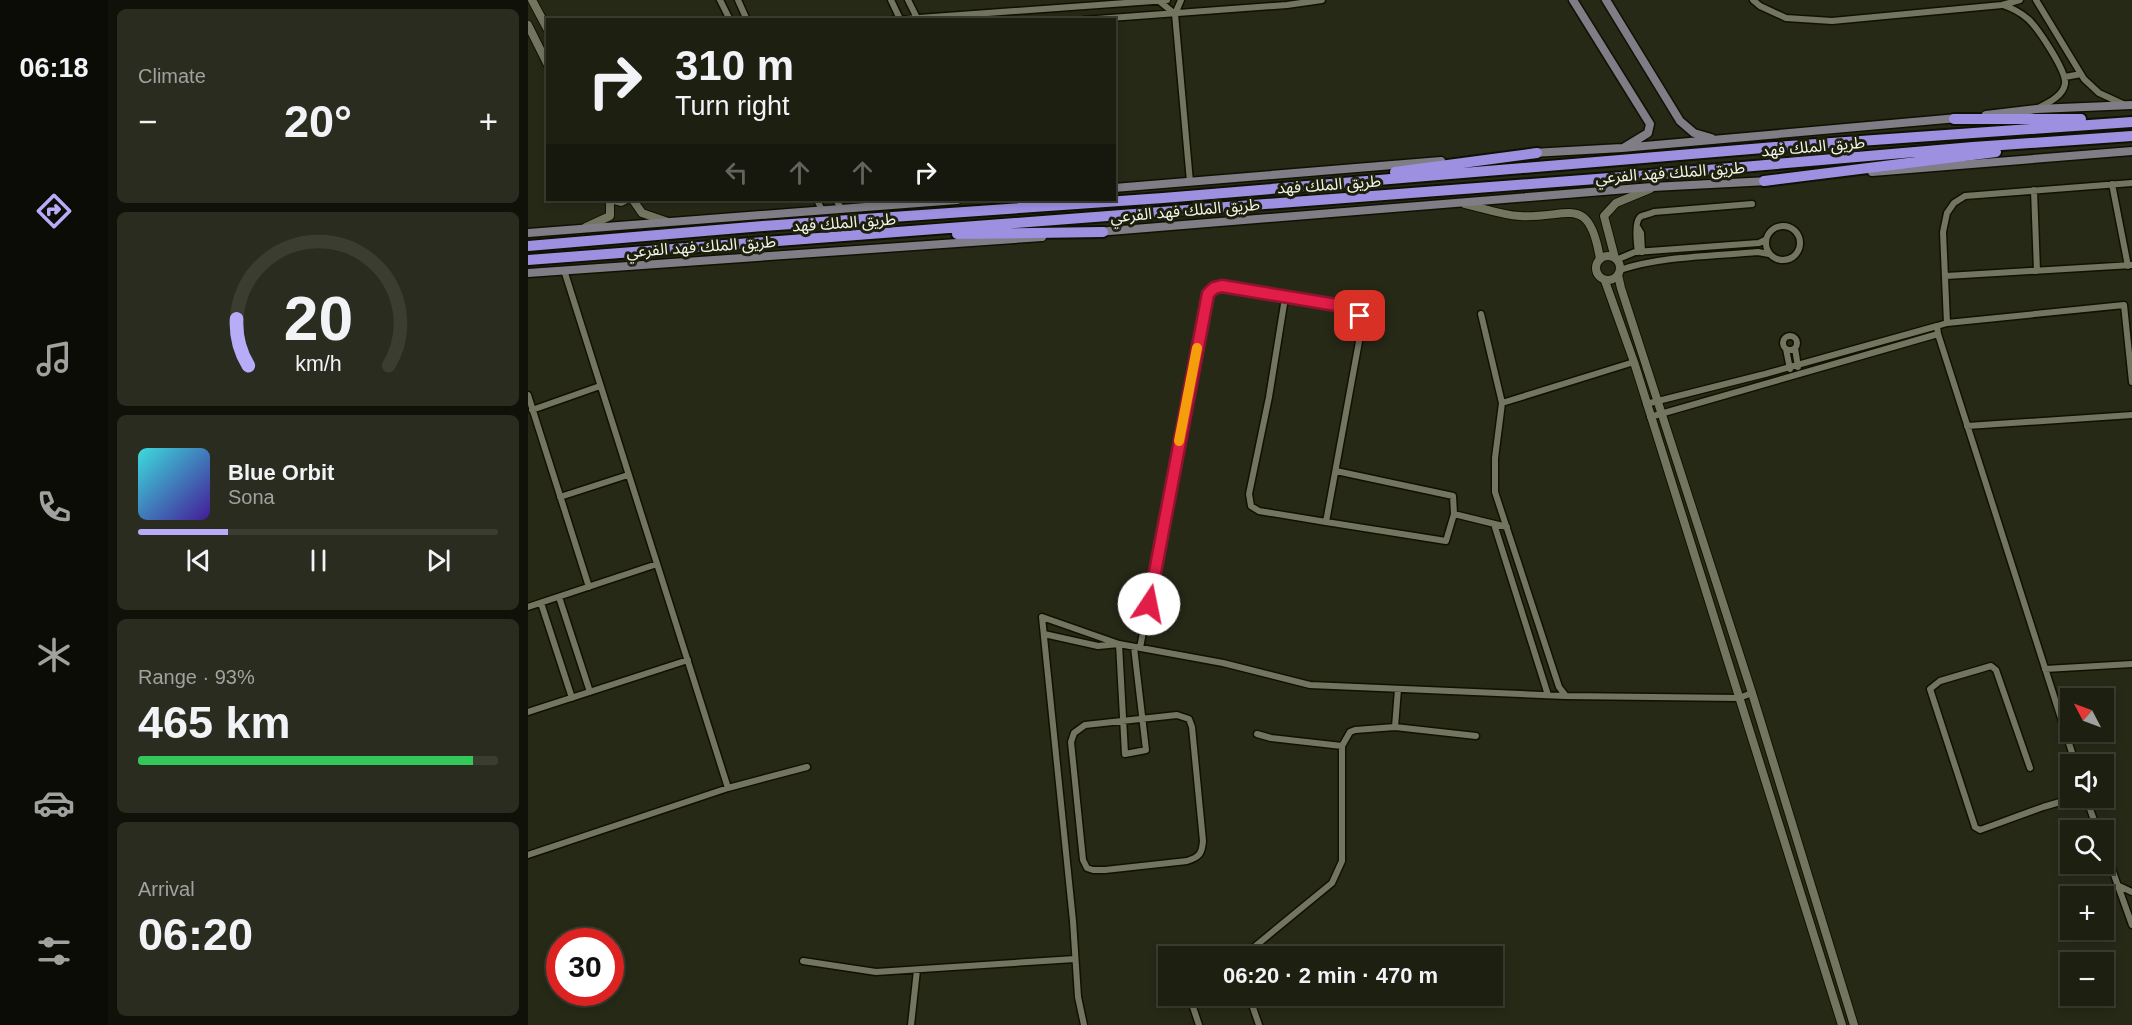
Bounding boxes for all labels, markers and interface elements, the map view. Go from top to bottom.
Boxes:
icon: right [576,42,654,120]
text: 310 m [675,42,794,89]
text: 06:18 [19,53,89,83]
text: Climate [138,65,206,87]
text: Turn right [675,91,790,121]
text: 20° [284,96,352,147]
text: − [138,103,157,140]
text: + [479,103,498,140]
street label: طريق الملك فهد [1761,133,1866,161]
icon: left [720,156,753,189]
icon: ahead [783,156,816,189]
icon: ahead [846,156,879,189]
icon: right [909,156,942,189]
street label: طريق الملك فهد الفرعي [1595,159,1746,190]
street label: طريق الملك فهد [1277,172,1382,199]
icon: directions [33,190,75,232]
street label: طريق الملك فهد الفرعي [1110,195,1261,229]
street label: طريق الملك فهد [792,210,897,237]
street label: طريق الملك فهد الفرعي [626,233,777,264]
text: 20 [283,284,353,353]
pin [1334,290,1385,341]
icon: arrive [1343,299,1376,332]
icon: music [33,338,75,380]
text: km/h [295,353,341,377]
text: Blue Orbit [228,460,334,485]
icon: phone [33,486,75,528]
text: Sona [228,486,275,508]
icon: previous [182,544,215,577]
icon: pause [302,544,335,577]
icon: next [422,544,455,577]
position arrow [1117,572,1181,636]
icon: climate [33,634,75,676]
text: Range · 93% [138,666,255,688]
north arrow [2060,688,2114,742]
map controls [2060,688,2114,1006]
text: 465 km [138,697,291,748]
button: sound [2060,754,2114,808]
icon: car [33,782,75,824]
button: search [2060,820,2114,874]
text: Arrival [138,878,195,900]
button: + [2060,886,2114,940]
text: 06:20 [138,909,253,960]
speed limit sign: 30 [546,928,624,1006]
icon: filters [33,930,75,972]
button: − [2060,952,2114,1006]
text: 06:20 · 2 min · 470 m [1223,963,1438,988]

